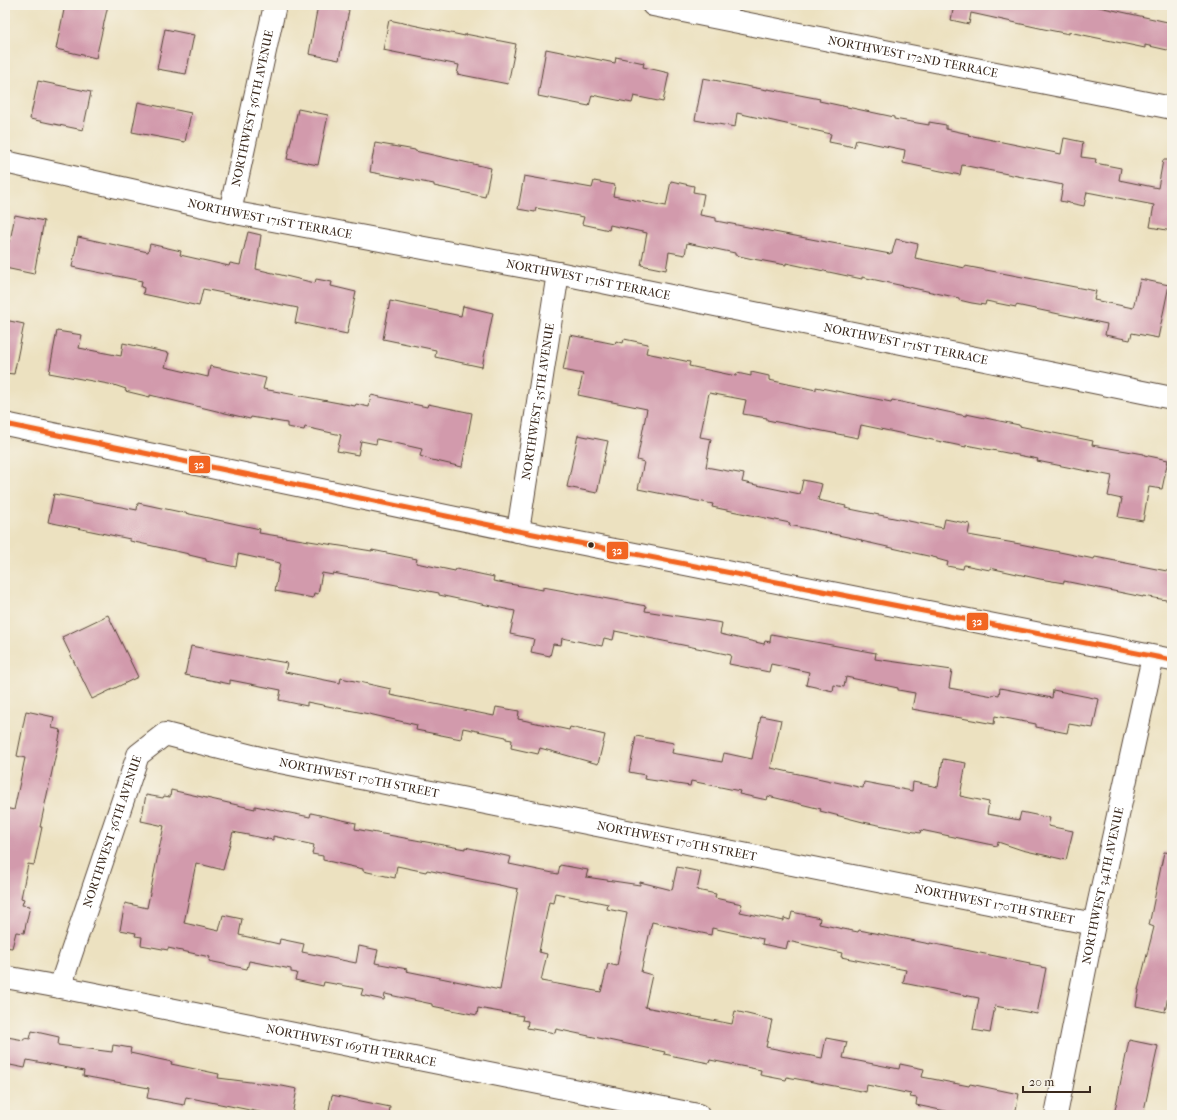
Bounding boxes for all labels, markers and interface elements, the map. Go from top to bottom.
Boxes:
street label: NORTHWEST 36TH AVENUE [229,29,276,188]
street label: NORTHWEST 172ND TERRACE [827,33,999,80]
street label: NORTHWEST 171ST TERRACE [186,196,353,242]
street label: NORTHWEST 171ST TERRACE [505,256,672,303]
street label: NORTHWEST 171ST TERRACE [822,320,989,367]
street label: NORTHWEST 35TH AVENUE [519,322,557,481]
line badge: 32 [188,455,211,474]
text: 32 [194,458,204,471]
unlabelled marker [586,540,596,550]
line badge: 32 [606,541,629,560]
text: 32 [612,544,622,557]
line badge: 32 [966,612,989,631]
text: 32 [972,615,982,628]
street label: NORTHWEST 36TH AVENUE [80,754,144,910]
street label: NORTHWEST 170TH STREET [278,755,441,801]
street label: NORTHWEST 34TH AVENUE [1079,806,1127,966]
street label: NORTHWEST 170TH STREET [596,818,759,864]
street label: NORTHWEST 170TH STREET [913,881,1077,927]
street label: NORTHWEST 169TH TERRACE [265,1022,438,1069]
scale bar [1023,1068,1090,1094]
text: 20 m [1029,1075,1054,1089]

